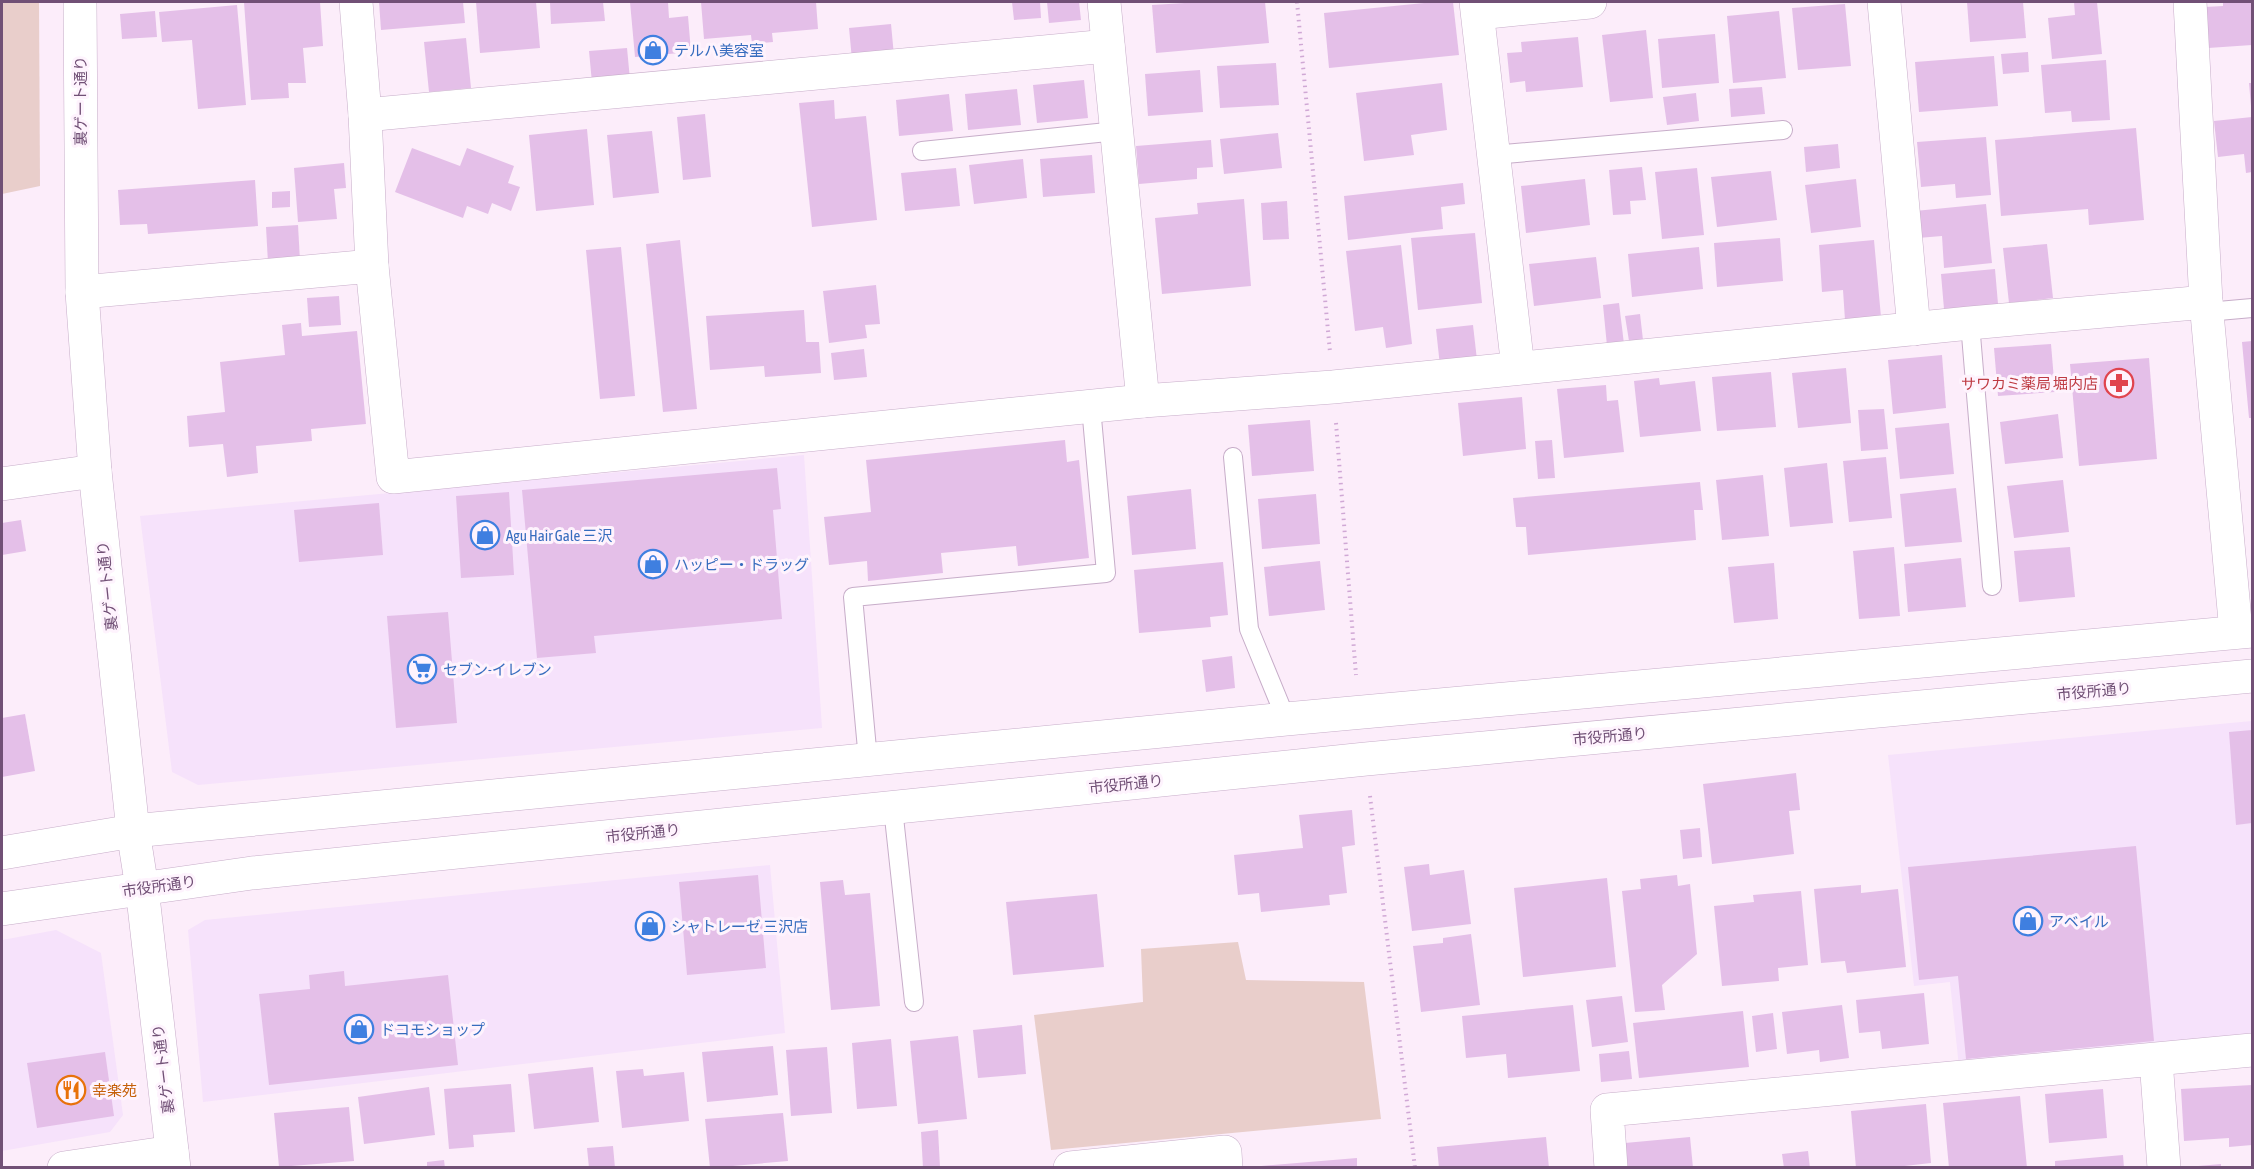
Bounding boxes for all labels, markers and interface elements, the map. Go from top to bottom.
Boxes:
shop icon: テルハ美容室 [637,34,669,66]
place label: テルハ美容室 [674,42,764,59]
street label: 裏ゲート通り [72,56,89,146]
pharmacy icon: サワカミ薬局 堀内店 [2103,367,2135,399]
place label: サワカミ薬局 堀内店 [1961,375,2098,392]
shop icon: Agu Hair Gale 三沢 [469,519,501,551]
place label: Agu Hair Gale 三沢 [506,527,612,544]
street label: 裏ゲート通り [94,540,120,632]
shop icon: ハッピー・ドラッグ [637,548,669,580]
place label: ハッピー・ドラッグ [674,556,809,573]
supermarket icon: セブン-イレブン [406,653,438,685]
place label: セブン-イレブン [443,661,552,678]
street label: 市役所通り [2056,679,2132,703]
street label: 市役所通り [1572,724,1648,748]
street label: 市役所通り [1088,772,1164,796]
street label: 市役所通り [605,821,681,845]
street label: 市役所通り [121,872,197,900]
shop icon: アベイル [2012,905,2044,937]
shop icon: シャトレーゼ 三沢店 [634,910,666,942]
place label: アベイル [2049,913,2109,930]
place label: シャトレーゼ 三沢店 [671,918,808,935]
shop icon: ドコモショップ [343,1013,375,1045]
place label: ドコモショップ [380,1021,485,1038]
street label: 裏ゲート通り [149,1023,177,1115]
restaurant icon: 幸楽苑 [55,1074,87,1106]
place label: 幸楽苑 [92,1082,137,1099]

